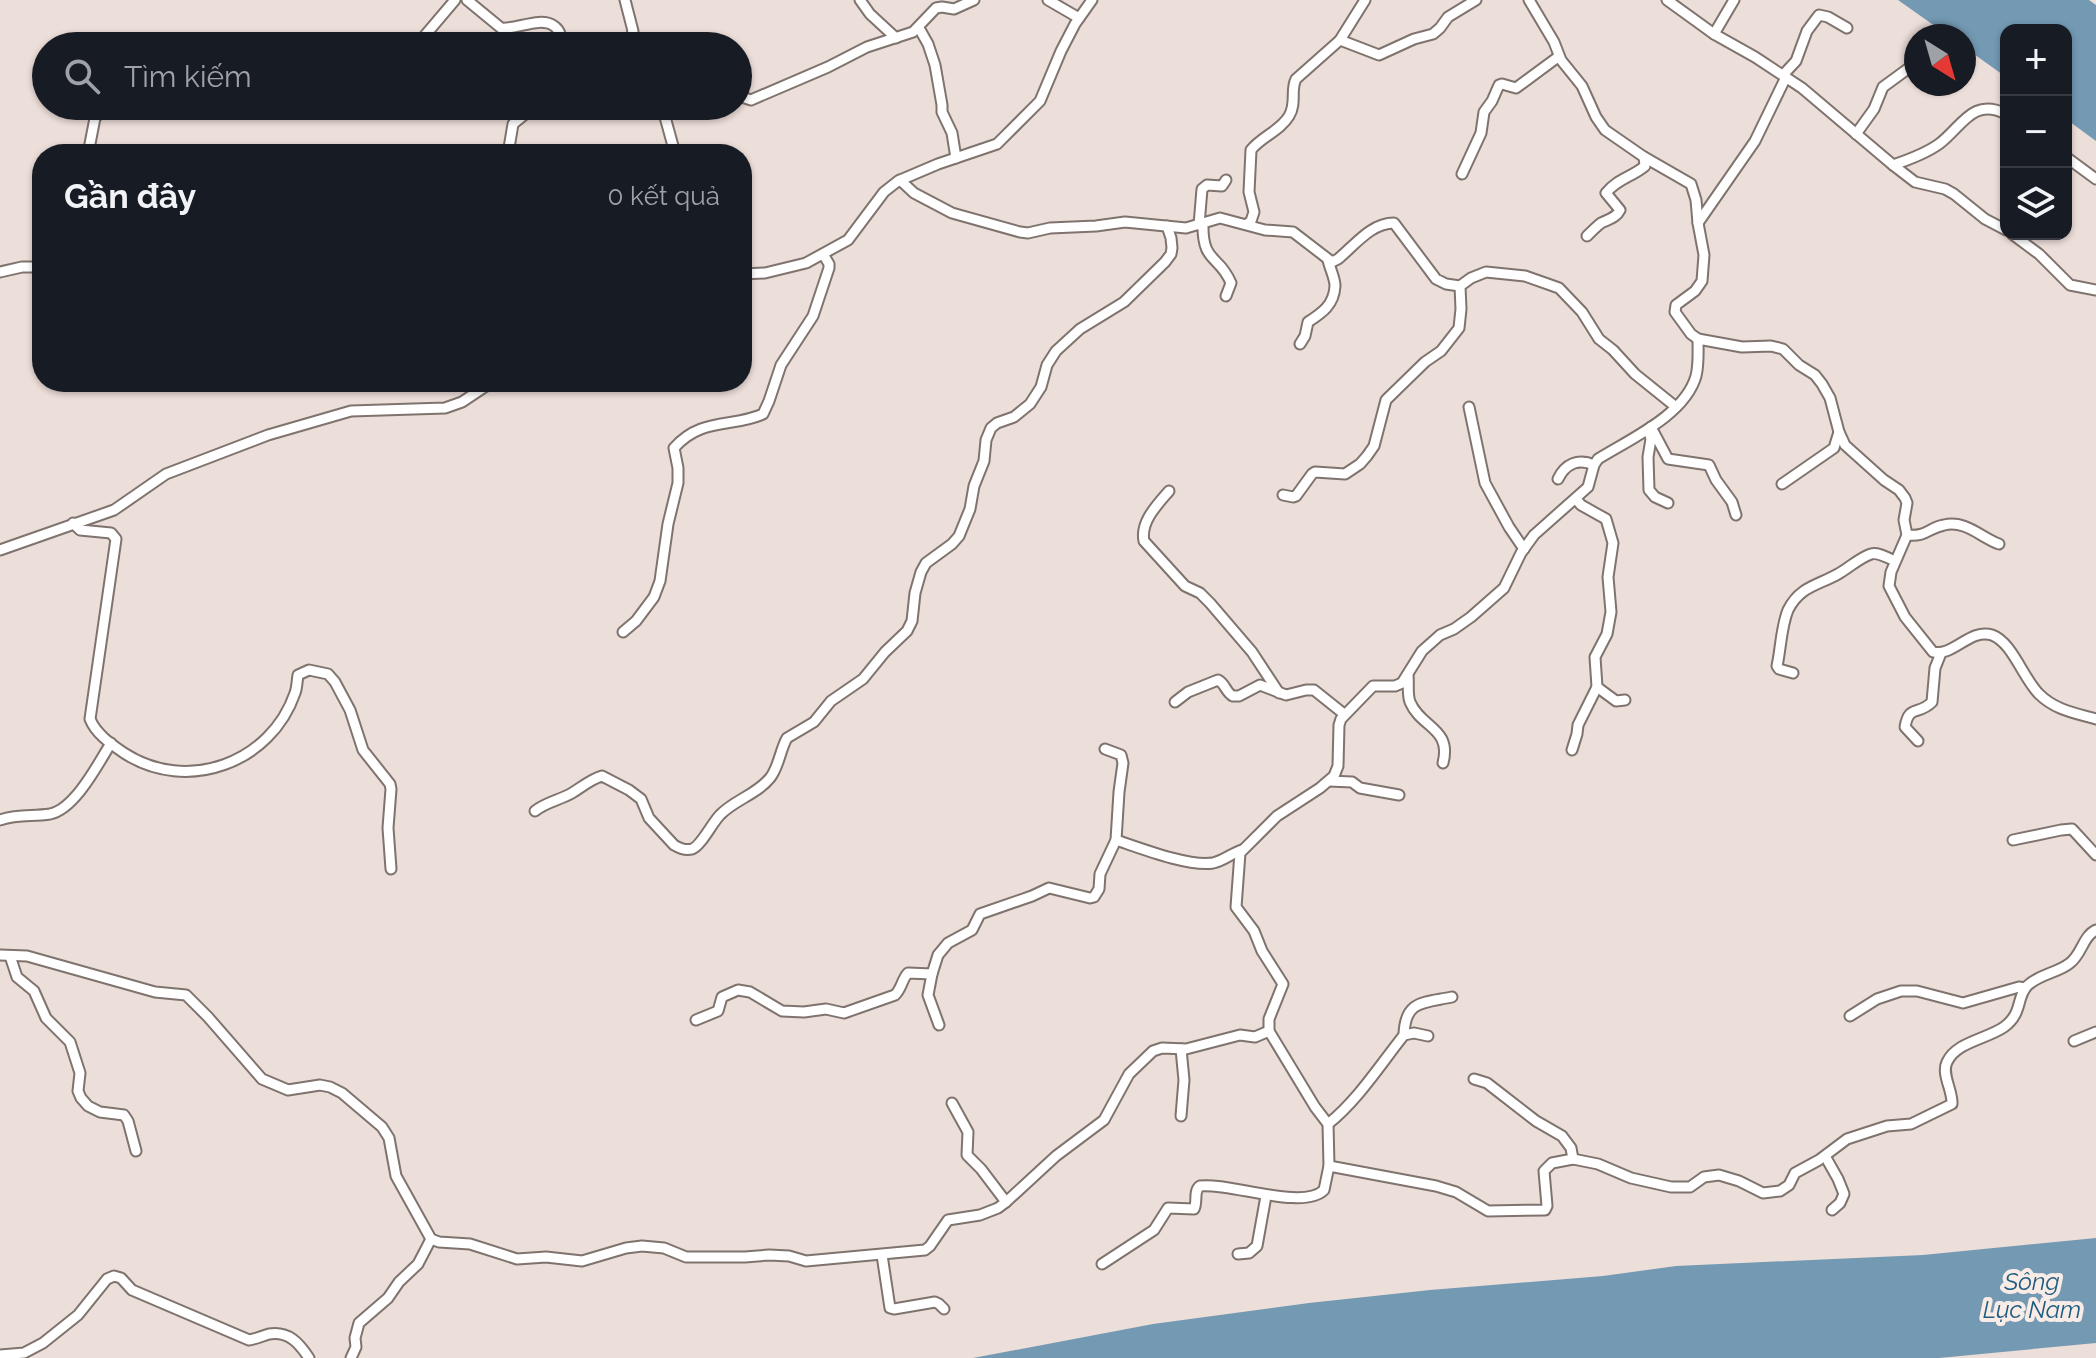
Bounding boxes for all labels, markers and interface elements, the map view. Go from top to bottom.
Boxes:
north arrow [1904,24,1976,96]
map controls [2000,24,2072,240]
button: + [2000,24,2072,96]
search box [32,32,752,120]
icon: search [60,54,104,98]
text: Tìm kiếm [124,59,252,94]
button: − [2000,96,2072,168]
button: layers [2000,168,2072,240]
text: Gần đây [64,176,196,216]
text: 0 kết quả [607,181,720,211]
water label: Sông Lục Nam [1983,1267,2081,1324]

